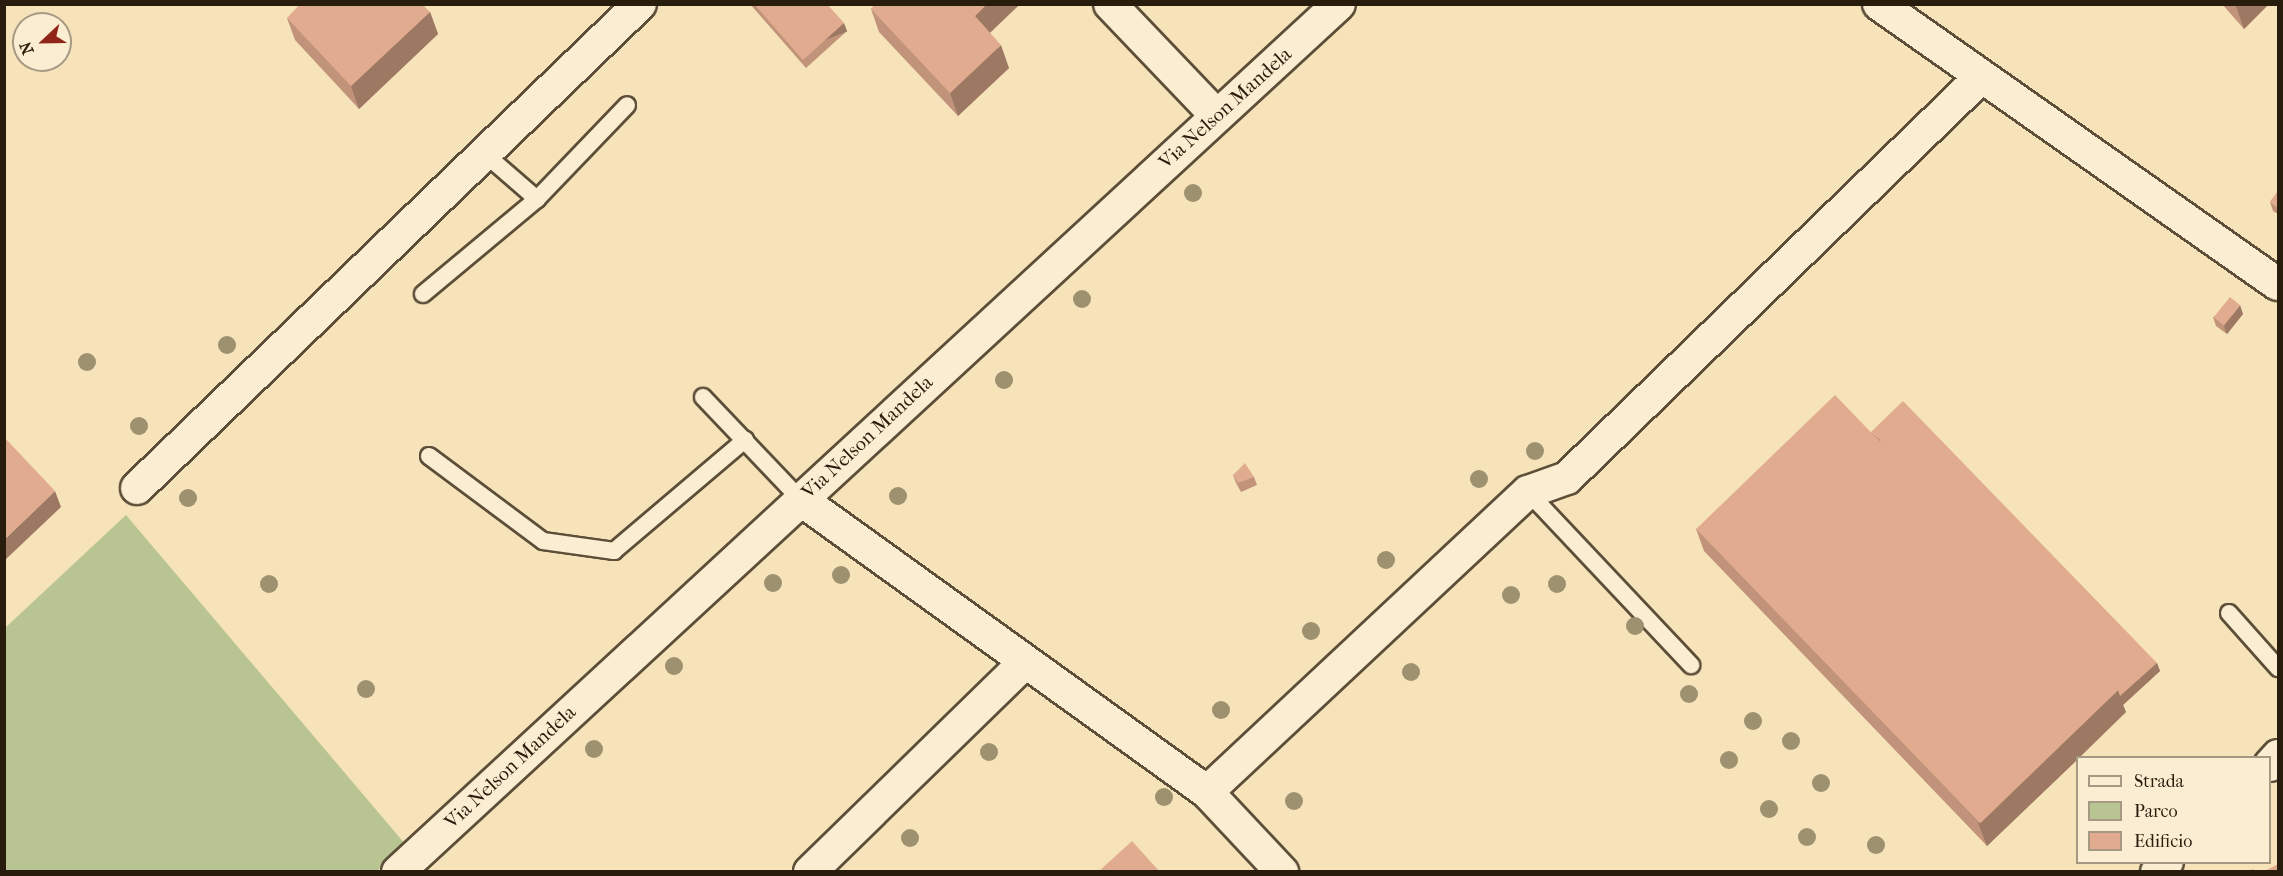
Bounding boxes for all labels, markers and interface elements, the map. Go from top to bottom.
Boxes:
north arrow [12,12,72,72]
text: N [16,39,38,57]
street label: Via Nelson Mandela [1154,42,1296,174]
street label: Via Nelson Mandela [797,370,937,504]
street label: Via Nelson Mandela [440,700,580,834]
legend [2076,756,2271,864]
text: Strada [2134,771,2184,792]
text: Parco [2134,801,2178,822]
text: Edificio [2134,831,2192,852]

